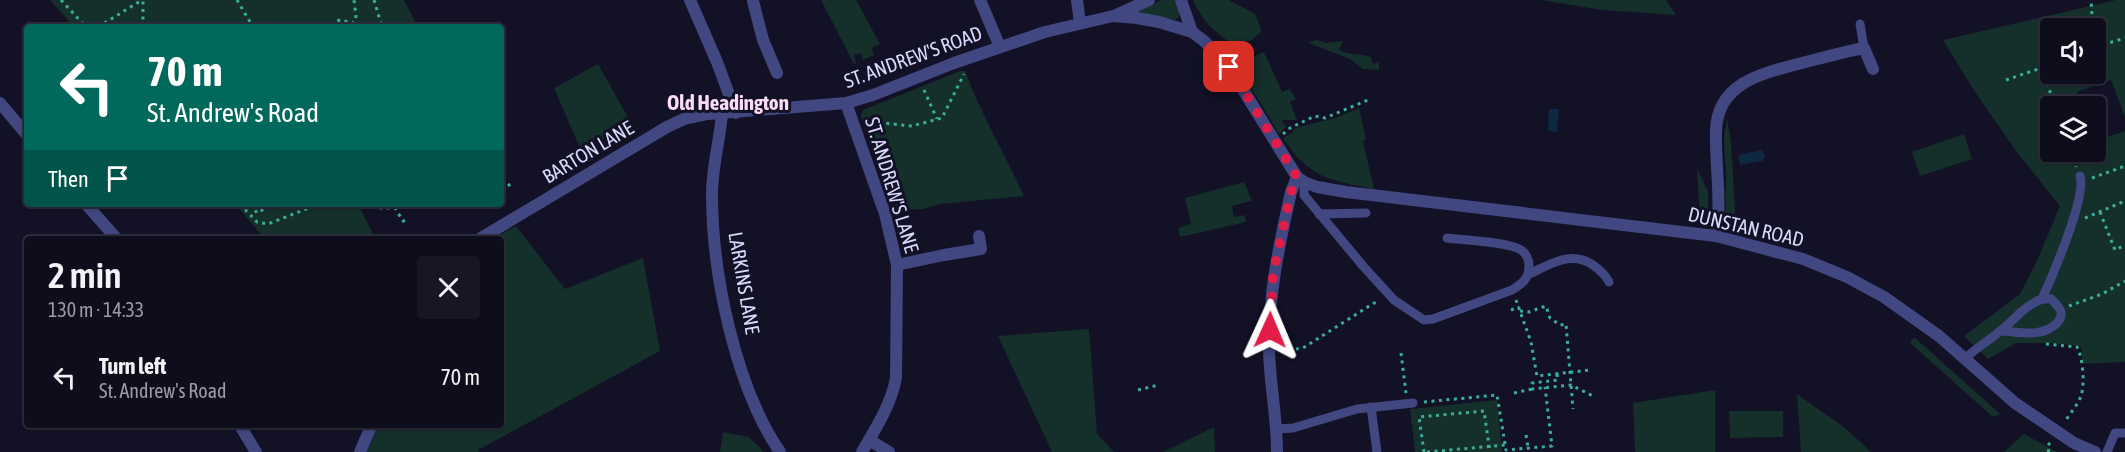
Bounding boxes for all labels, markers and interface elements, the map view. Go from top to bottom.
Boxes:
map controls [2040,18,2106,162]
button: sound [2040,18,2106,84]
street label: ST. ANDREW'S ROAD [841,21,985,92]
pin [1203,41,1254,92]
text: 70 m [147,47,222,95]
icon: left [48,48,126,126]
icon: arrive [1212,50,1245,83]
district label: Old Headington [667,90,789,114]
button: layers [2040,96,2106,162]
text: St. Andrew's Road [147,97,319,128]
street label: ST. ANDREW'S LANE [861,114,924,256]
street label: BARTON LANE [538,115,638,188]
icon: arrive [101,162,134,195]
text: Then [48,166,89,192]
street label: DUNSTAN ROAD [1686,202,1806,251]
street label: LARKINS LANE [724,230,765,336]
text: 2 min [48,254,122,296]
button: close [417,256,480,319]
text: 130 m · 14:33 [48,298,144,321]
position arrow [1238,298,1302,362]
text: Turn left [99,353,166,379]
icon: left [48,361,81,394]
text: 70 m [440,364,480,390]
text: St. Andrew's Road [99,379,226,402]

